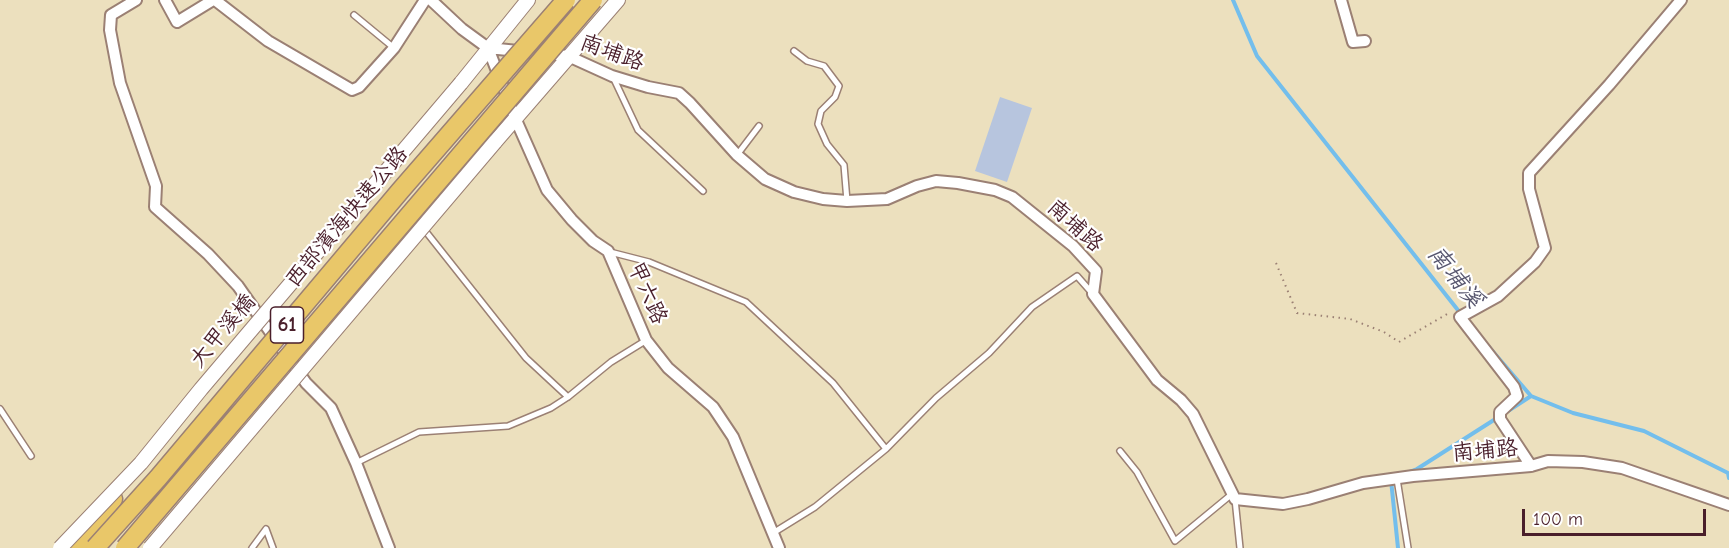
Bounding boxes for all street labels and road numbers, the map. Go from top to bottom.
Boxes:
street label: 南埔路 [576,29,648,77]
street label: 西部濱海快速公路 [280,141,414,293]
street label: 南埔路 [1042,194,1108,258]
street label: 甲六路 [622,257,672,329]
street label: 大甲溪橋 [185,289,261,373]
road number: 61 [270,307,304,343]
street label: 南埔路 [1451,435,1519,467]

